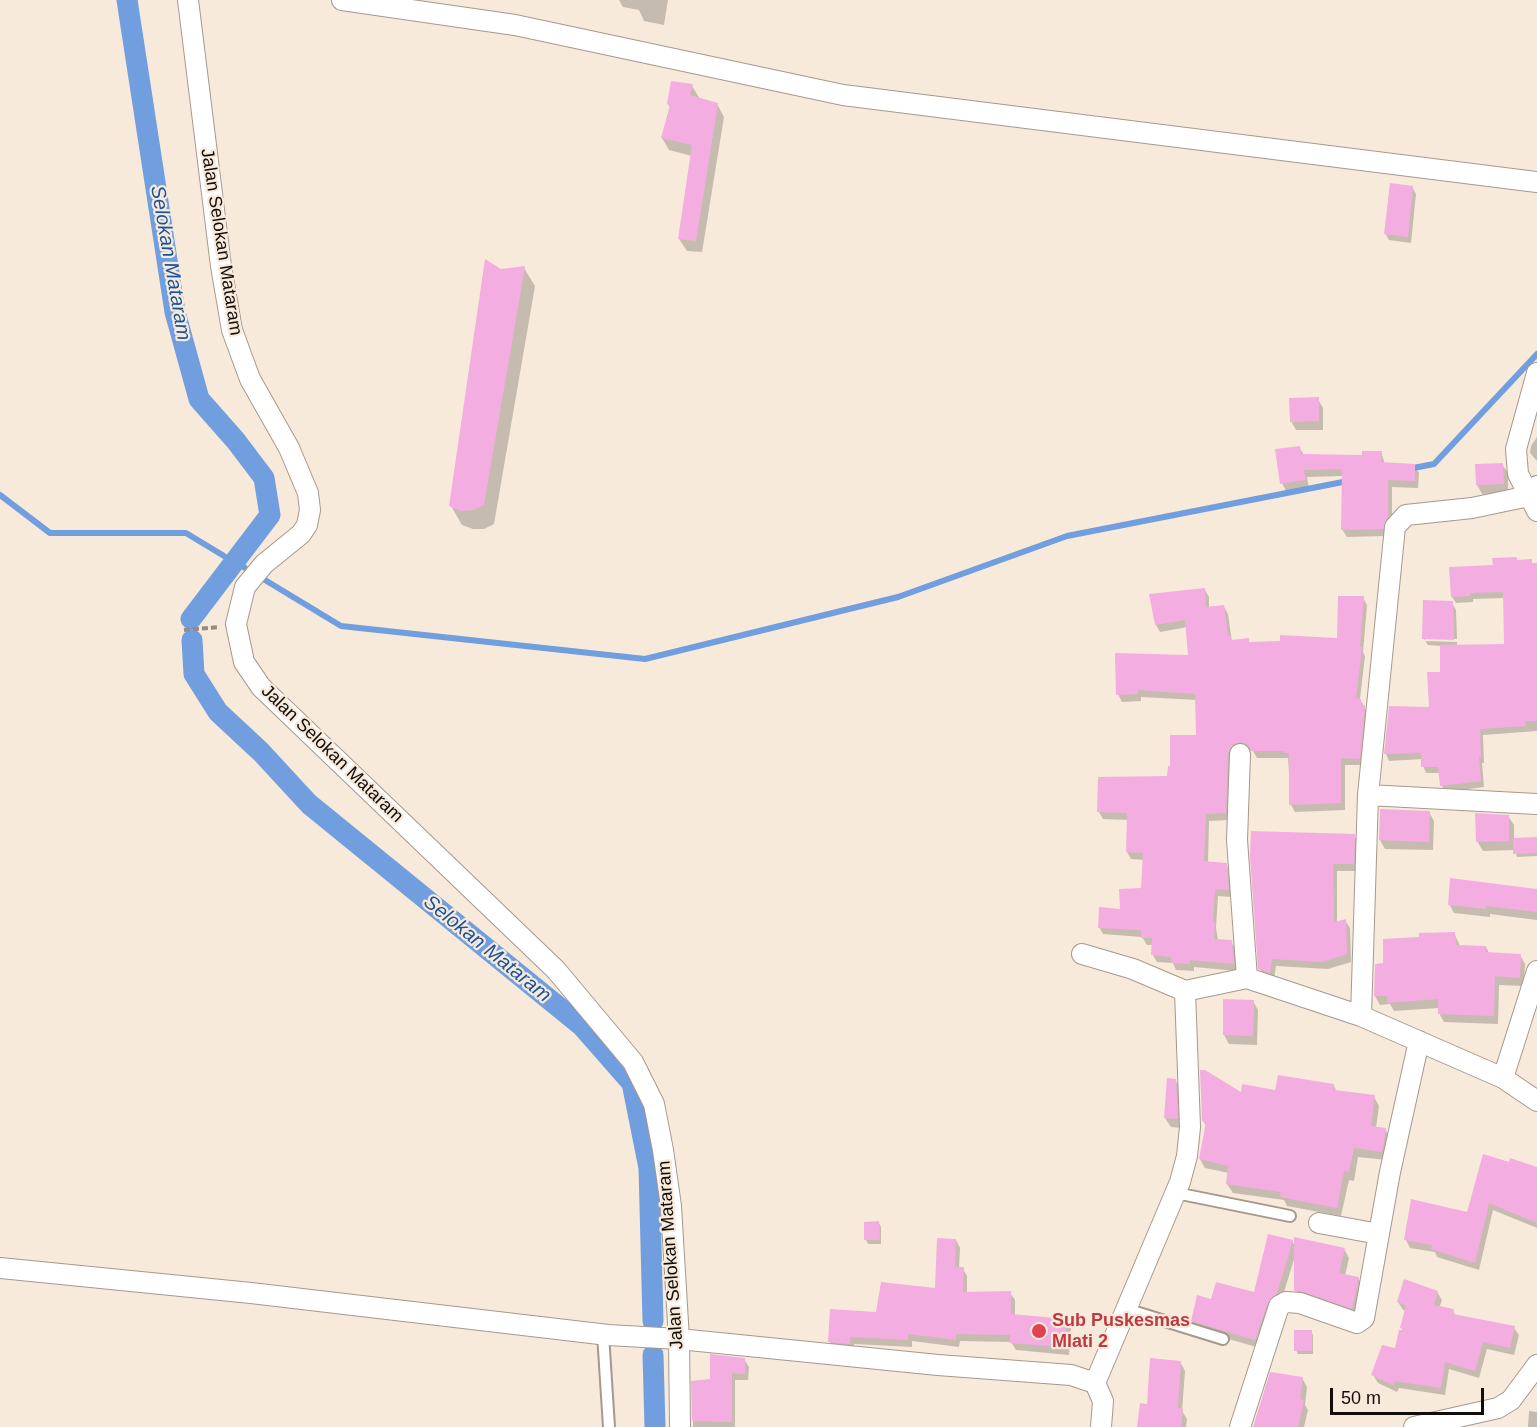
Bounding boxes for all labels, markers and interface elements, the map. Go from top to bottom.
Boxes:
street label: Jalan Selokan Mataram [196,147,246,337]
water label: Selokan Mataram [145,184,195,342]
street label: Jalan Selokan Mataram [256,681,408,827]
water label: Selokan Mataram [419,890,555,1008]
street label: Jalan Selokan Mataram [654,1160,688,1350]
place label: Sub Puskesmas Mlati 2 [1052,1310,1190,1352]
marker: Sub Puskesmas Mlati 2 [1030,1322,1048,1340]
scale bar [1333,1376,1488,1414]
text: 50 m [1341,1388,1381,1408]

